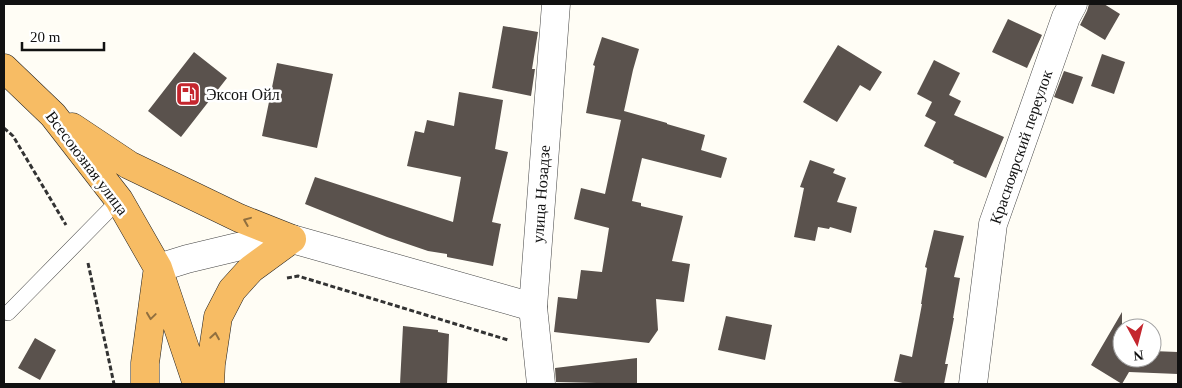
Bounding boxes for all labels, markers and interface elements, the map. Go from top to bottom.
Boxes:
scale bar [22,20,105,52]
text: 20 m [30,29,61,45]
street label: Красноярский переулок [987,67,1056,227]
fuel station icon: Эксон Ойл [175,81,201,107]
place label: Эксон Ойл [206,86,280,103]
street label: Всесоюзная улица [42,108,132,219]
street label: улица Нозадзе [529,144,554,244]
one-way arrow [243,217,252,228]
one-way arrow [147,312,157,320]
north arrow [1112,318,1162,368]
one-way arrow [210,332,220,340]
text: N [1133,347,1144,363]

